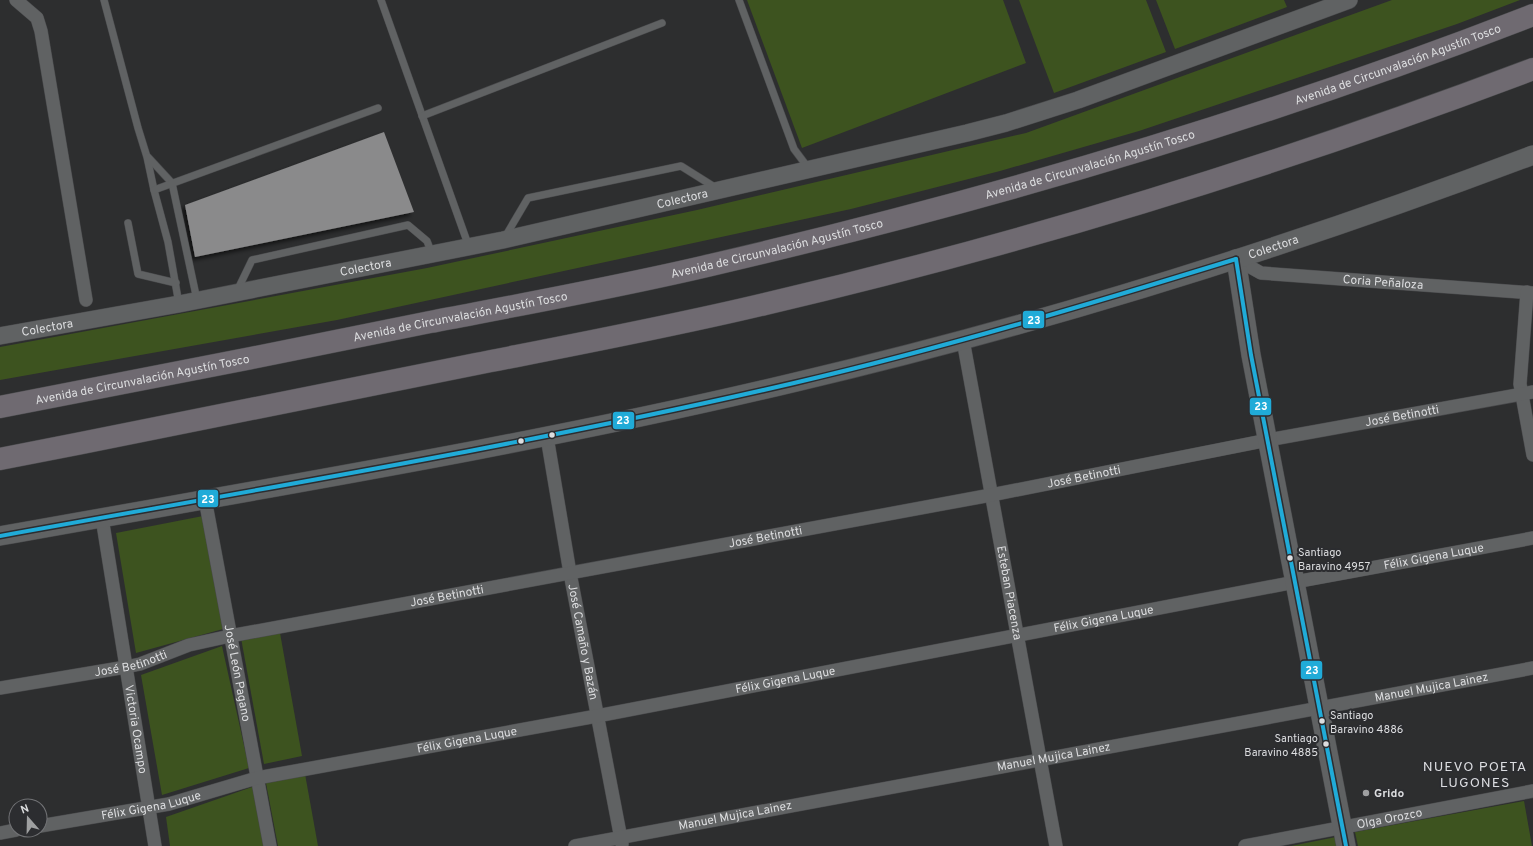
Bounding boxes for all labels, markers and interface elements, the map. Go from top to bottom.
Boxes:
street label: Avenida de Circunvalación Agustín Tosco [1293,21,1504,110]
street label: Avenida de Circunvalación Agustín Tosco [983,127,1197,204]
street label: Colectora [655,186,710,213]
street label: Avenida de Circunvalación Agustín Tosco [669,216,885,283]
street label: Colectora [1246,232,1301,264]
street label: Colectora [339,255,393,281]
street label: Coria Peñaloza [1342,272,1424,294]
street label: Avenida de Circunvalación Agustín Tosco [352,289,569,346]
line badge: 23 [1022,310,1045,329]
text: 23 [1027,314,1041,328]
street label: Colectora [20,316,74,341]
street label: Avenida de Circunvalación Agustín Tosco [34,351,251,409]
line badge: 23 [1249,397,1272,416]
text: 23 [1254,400,1268,414]
street label: José Betinotti [1364,402,1440,431]
line badge: 23 [612,411,635,430]
text: 23 [616,414,630,428]
unlabelled marker [547,430,557,440]
unlabelled marker [516,436,526,446]
street label: José Betinotti [1046,462,1122,493]
line badge: 23 [197,489,219,508]
text: 23 [201,493,215,507]
street label: José Betinotti [727,523,804,552]
street label: Félix Gigena Luque [1383,540,1485,574]
street label: Esteban Piacenza [992,545,1025,641]
place label: Santiago Baravino 4957 [1298,546,1371,574]
marker: Santiago Baravino 4957 [1285,553,1295,563]
street label: José Betinotti [409,582,485,612]
street label: José Camaño y Bazán [563,583,601,701]
street label: Félix Gigena Luque [1052,602,1155,637]
street label: José León Pagano [220,623,254,723]
street label: José Betinotti [93,647,170,681]
line badge: 23 [1300,660,1323,680]
street label: Félix Gigena Luque [734,663,837,698]
text: 23 [1305,664,1319,678]
street label: Manuel Mujica Lainez [1374,670,1490,707]
street label: Victoria Ocampo [120,684,150,775]
place label: Santiago Baravino 4886 [1330,709,1403,737]
marker: Santiago Baravino 4886 [1317,716,1327,726]
street label: Félix Gigena Luque [416,724,518,758]
place label: Santiago Baravino 4885 [1244,732,1318,760]
street label: Manuel Mujica Lainez [996,739,1112,776]
marker: Santiago Baravino 4885 [1321,739,1331,749]
district label: NUEVO POETA LUGONES [1423,759,1527,792]
place label: Grido [1374,786,1404,802]
street label: Félix Gigena Luque [100,788,203,824]
marker: Grido [1361,788,1371,798]
north arrow [8,798,48,838]
street label: Manuel Mujica Lainez [677,798,793,835]
text: N [19,802,31,817]
street label: Olga Orozco [1355,805,1424,833]

